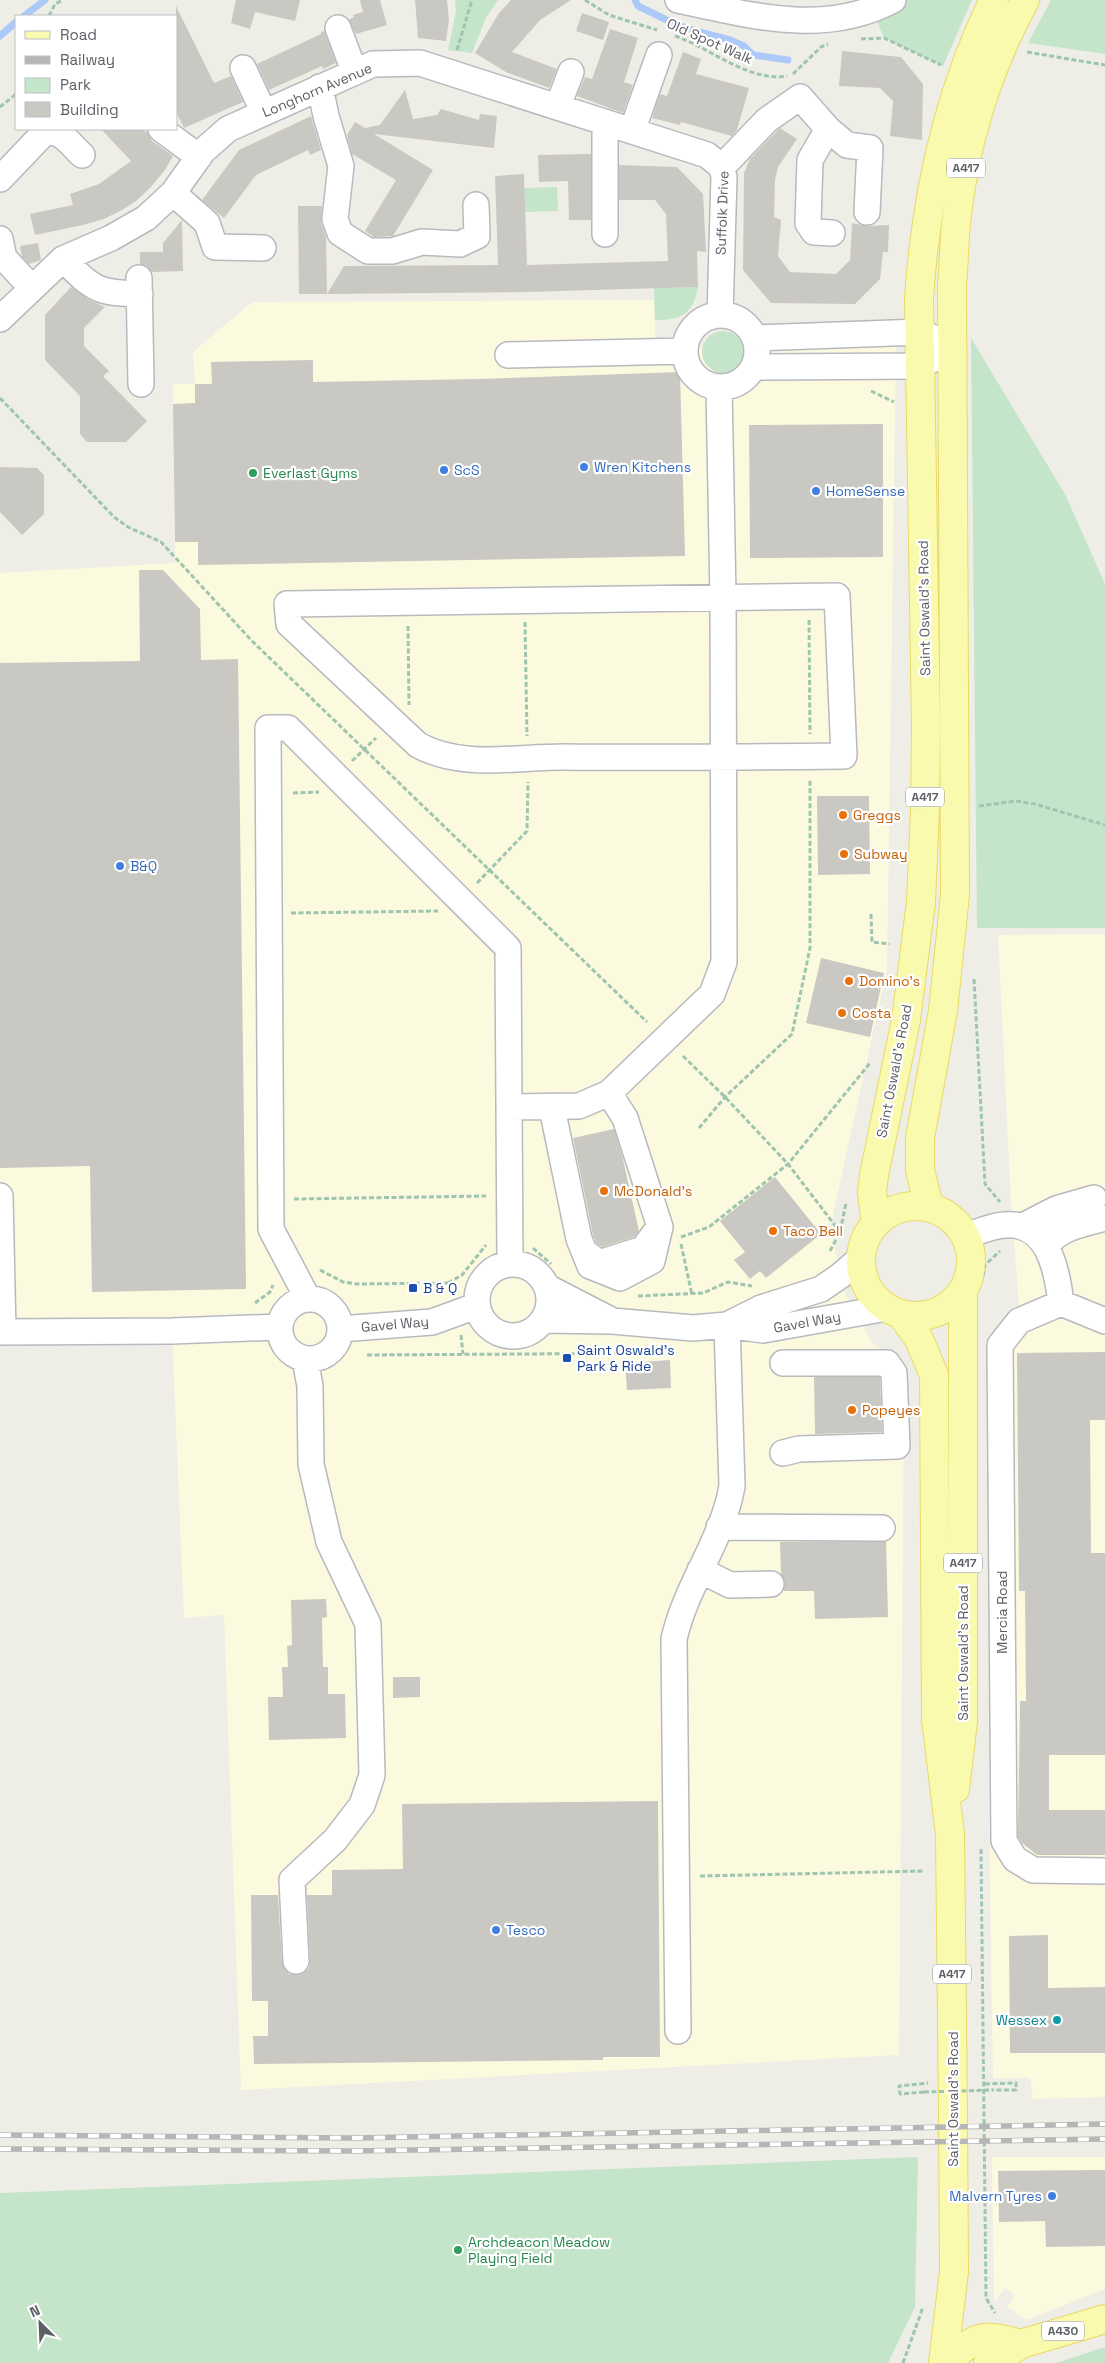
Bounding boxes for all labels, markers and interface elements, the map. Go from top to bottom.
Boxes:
street label: Old Spot Walk [664,14,756,68]
legend [15,15,178,130]
text: Road [60,25,97,44]
text: Railway [60,50,115,69]
street label: Longhorn Avenue [259,59,375,121]
text: Park [60,75,91,94]
text: Building [60,100,119,119]
road number: A417 [947,158,985,178]
street label: Suffolk Drive [712,171,732,255]
place label: Wren Kitchens [594,458,691,476]
place label: ScS [454,461,480,479]
marker: Wren Kitchens [578,461,590,473]
place label: Everlast Gyms [263,464,358,482]
marker: ScS [438,464,450,476]
marker: Everlast Gyms [247,467,259,479]
place label: HomeSense [826,482,905,500]
marker: HomeSense [810,485,822,497]
street label: Saint Oswald's Road [914,540,934,676]
road number: A417 [906,788,944,806]
place label: Greggs [853,806,901,824]
marker: Greggs [837,809,849,821]
place label: Subway [854,845,908,863]
marker: Subway [838,848,850,860]
place label: B&Q [130,857,157,875]
marker: B&Q [114,860,126,872]
place label: Domino's [859,972,920,990]
marker: Domino's [843,975,855,987]
street label: Saint Oswald's Road [872,1003,916,1139]
place label: Costa [852,1004,891,1022]
marker: Costa [836,1007,848,1019]
place label: McDonald's [614,1182,692,1200]
marker: McDonald's [598,1185,610,1197]
place label: Taco Bell [783,1222,843,1240]
marker: Taco Bell [767,1225,779,1237]
place label: B & Q [423,1279,457,1297]
marker: B & Q [407,1282,419,1294]
street label: Gavel Way [772,1307,842,1337]
street label: Gavel Way [360,1312,430,1336]
place label: Saint Oswald's Park & Ride [577,1341,675,1375]
marker: Saint Oswald's Park & Ride [561,1352,573,1364]
place label: Popeyes [862,1401,920,1419]
marker: Popeyes [846,1404,858,1416]
road number: A417 [944,1554,982,1572]
street label: Mercia Road [993,1570,1011,1654]
street label: Saint Oswald's Road [954,1585,972,1721]
place label: Tesco [506,1921,546,1939]
marker: Tesco [490,1924,502,1936]
road number: A417 [933,1965,971,1984]
place label: Wessex [996,2011,1047,2029]
marker: Wessex [1051,2014,1063,2026]
street label: Saint Oswald's Road [944,2031,962,2167]
place label: Malvern Tyres [949,2187,1042,2205]
marker: Malvern Tyres [1046,2190,1058,2202]
place label: Archdeacon Meadow Playing Field [468,2233,610,2267]
marker: Archdeacon Meadow Playing Field [452,2244,464,2256]
north arrow [15,2298,65,2348]
text: N [27,2301,43,2321]
road number: A430 [1042,2322,1084,2340]

